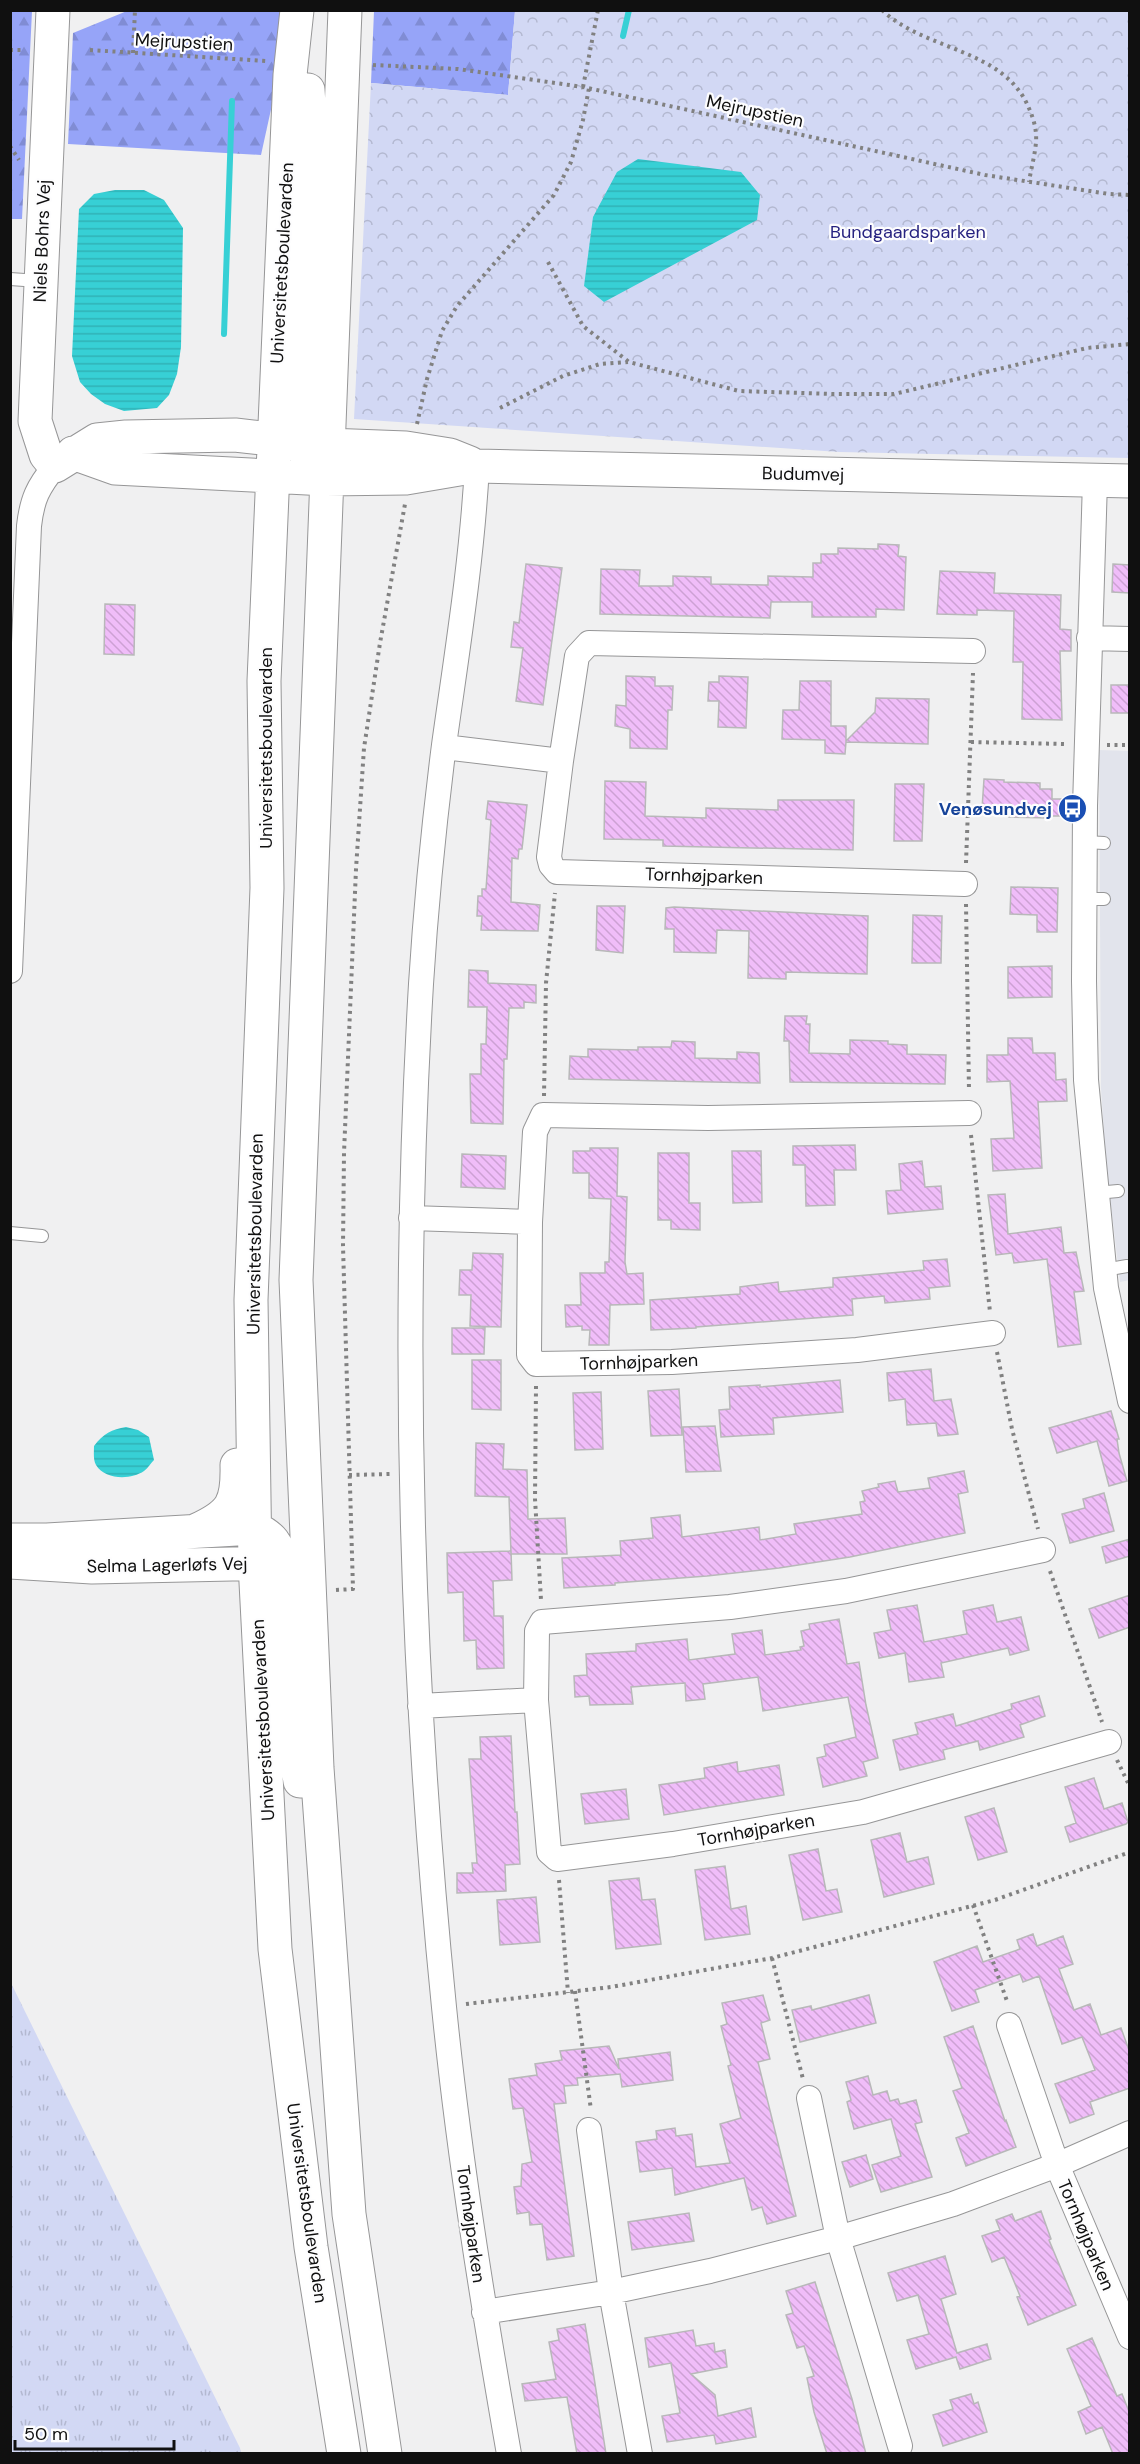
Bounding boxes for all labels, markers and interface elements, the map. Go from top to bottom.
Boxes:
street label: Mejrupstien [134,27,234,57]
street label: Mejrupstien [704,89,806,133]
street label: Universitetsboulevarden [265,162,299,364]
street label: Niels Bohrs Vej [28,179,56,303]
park label: Bundgaardsparken [830,220,986,244]
street label: Budumvej [762,461,844,487]
street label: Universitetsboulevarden [254,647,278,849]
bus stop icon: Venøsundvej [1057,793,1089,825]
place label: Venøsundvej [939,797,1052,821]
street label: Tornhøjparken [644,862,764,890]
street label: Universitetsboulevarden [241,1133,269,1335]
street label: Tornhøjparken [579,1348,699,1376]
street label: Selma Lagerløfs Vej [86,1552,248,1578]
street label: Universitetsboulevarden [246,1619,280,1821]
street label: Tornhøjparken [696,1808,816,1852]
street label: Universitetsboulevarden [281,2101,333,2305]
street label: Tornhøjparken [451,2164,491,2284]
street label: Tornhøjparken [1052,2176,1120,2294]
scale bar [15,2413,174,2451]
text: 50 m [24,2422,68,2446]

